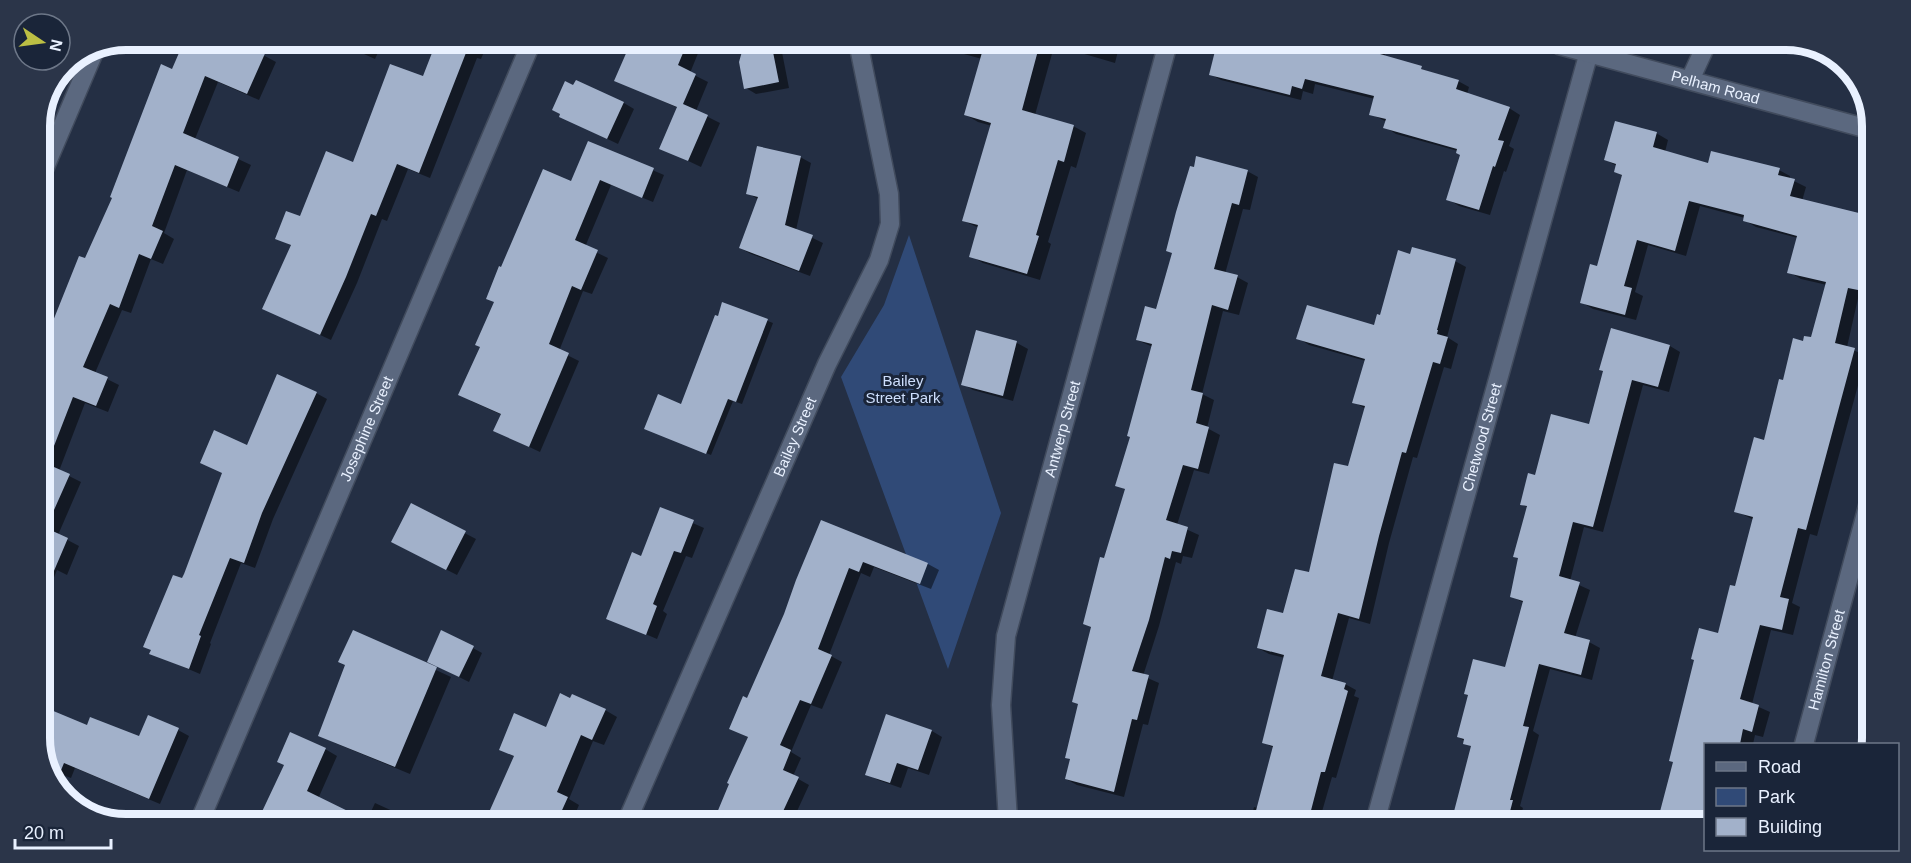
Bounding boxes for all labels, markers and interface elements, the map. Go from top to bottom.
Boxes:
north arrow [12,12,72,72]
text: N [47,38,66,53]
street label: Pelham Road [1669,67,1762,107]
park label: Bailey Street Park [865,372,941,406]
street label: Josephine Street [336,373,397,484]
street label: Antwerp Street [1041,378,1084,479]
street label: Chetwood Street [1458,381,1505,494]
street label: Bailey Street [770,394,820,479]
street label: Hamilton Street [1804,607,1848,712]
legend [1704,743,1899,851]
text: Road [1758,757,1801,777]
text: Park [1758,787,1796,807]
scale bar [15,812,111,850]
text: Building [1758,817,1822,837]
text: 20 m [24,823,64,843]

